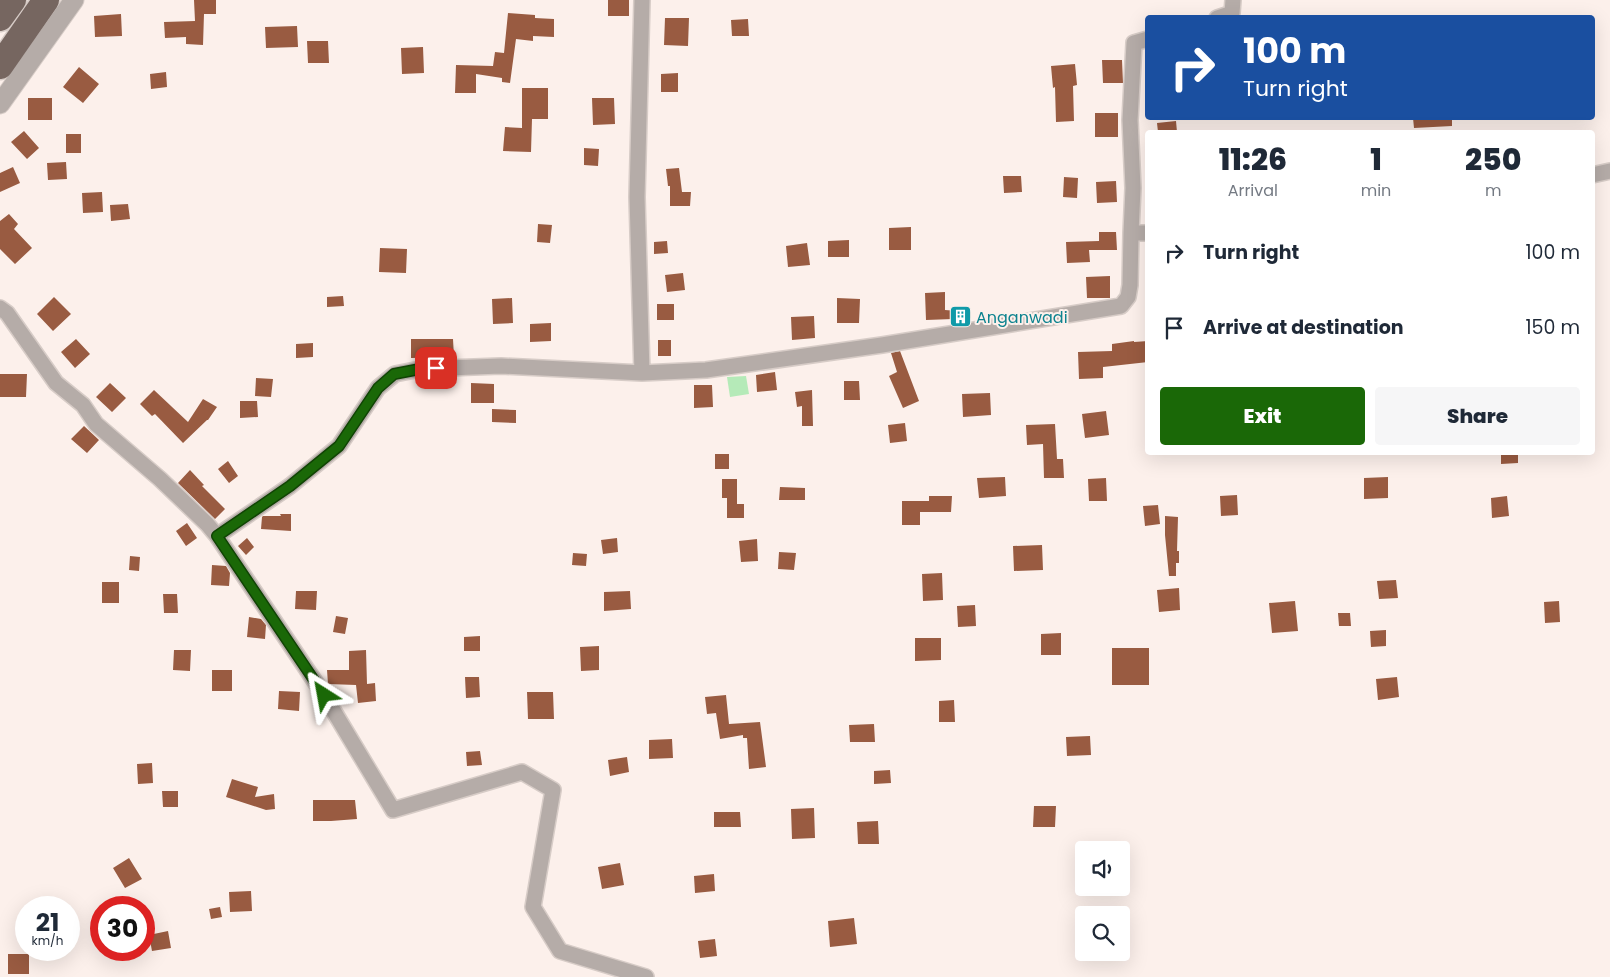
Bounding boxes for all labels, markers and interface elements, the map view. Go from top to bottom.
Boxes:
text: 100 m [1243,26,1346,75]
icon: right [1160,35,1225,100]
text: Turn right [1243,73,1348,104]
text: 11:26 [1219,138,1287,181]
text: 1 [1370,138,1382,181]
text: 250 [1465,138,1521,181]
text: Arrival [1228,179,1278,202]
text: min [1361,179,1391,202]
text: m [1485,179,1501,202]
icon: right [1160,239,1188,267]
text: Turn right [1203,239,1299,266]
text: 100 m [1525,239,1580,266]
building icon: Anganwadi [948,305,972,329]
place label: Anganwadi [976,306,1068,329]
icon: arrive [1160,314,1188,342]
text: Arrive at destination [1203,314,1404,341]
text: 150 m [1525,314,1580,341]
pin [415,347,457,389]
icon: arrive [422,354,450,382]
button: Exit [1160,387,1365,445]
button: Share [1375,387,1580,445]
position arrow [297,668,349,720]
map controls [1075,841,1130,961]
button: sound [1075,841,1130,896]
speed limit sign: 30 [90,896,155,961]
text: 21 [36,905,59,940]
button: search [1075,906,1130,961]
text: km/h [32,932,63,949]

